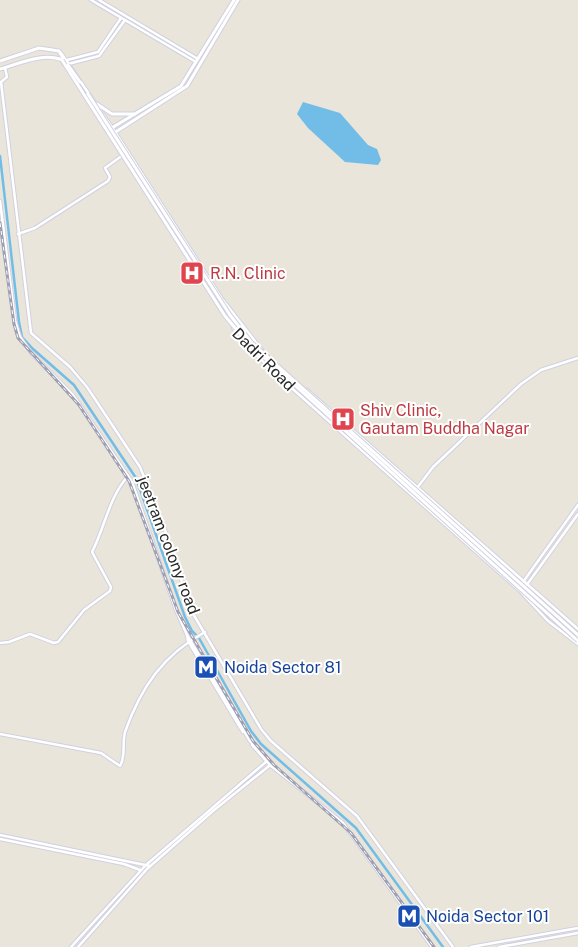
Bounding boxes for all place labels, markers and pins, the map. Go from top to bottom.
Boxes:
hospital icon: R.N. Clinic [179,260,205,286]
place label: R.N. Clinic [210,264,286,283]
place label: Shiv Clinic, Gautam Buddha Nagar [360,401,529,438]
hospital icon: Shiv Clinic, Gautam Buddha Nagar [330,406,356,432]
metro station icon: Noida Sector 81 [193,654,219,680]
place label: Noida Sector 81 [224,658,341,677]
metro station icon: Noida Sector 101 [396,903,422,929]
place label: Noida Sector 101 [426,907,549,926]

